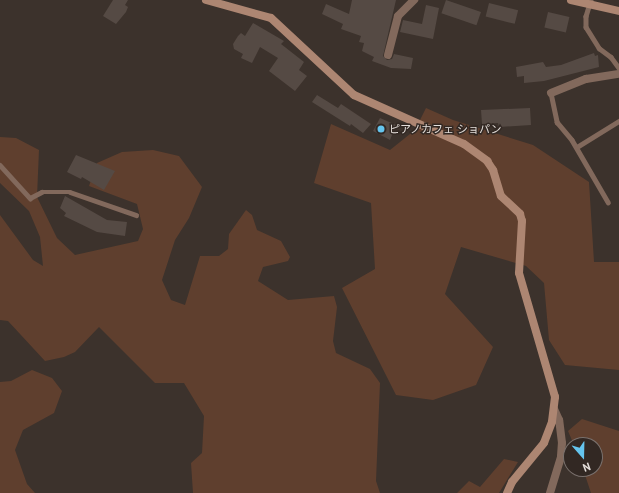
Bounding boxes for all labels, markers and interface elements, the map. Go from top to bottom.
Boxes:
place label: ピアノカフェ ショパン [389,122,502,136]
marker: ピアノカフェ ショパン [376,124,386,134]
north arrow [563,437,603,477]
text: N [581,460,593,475]

